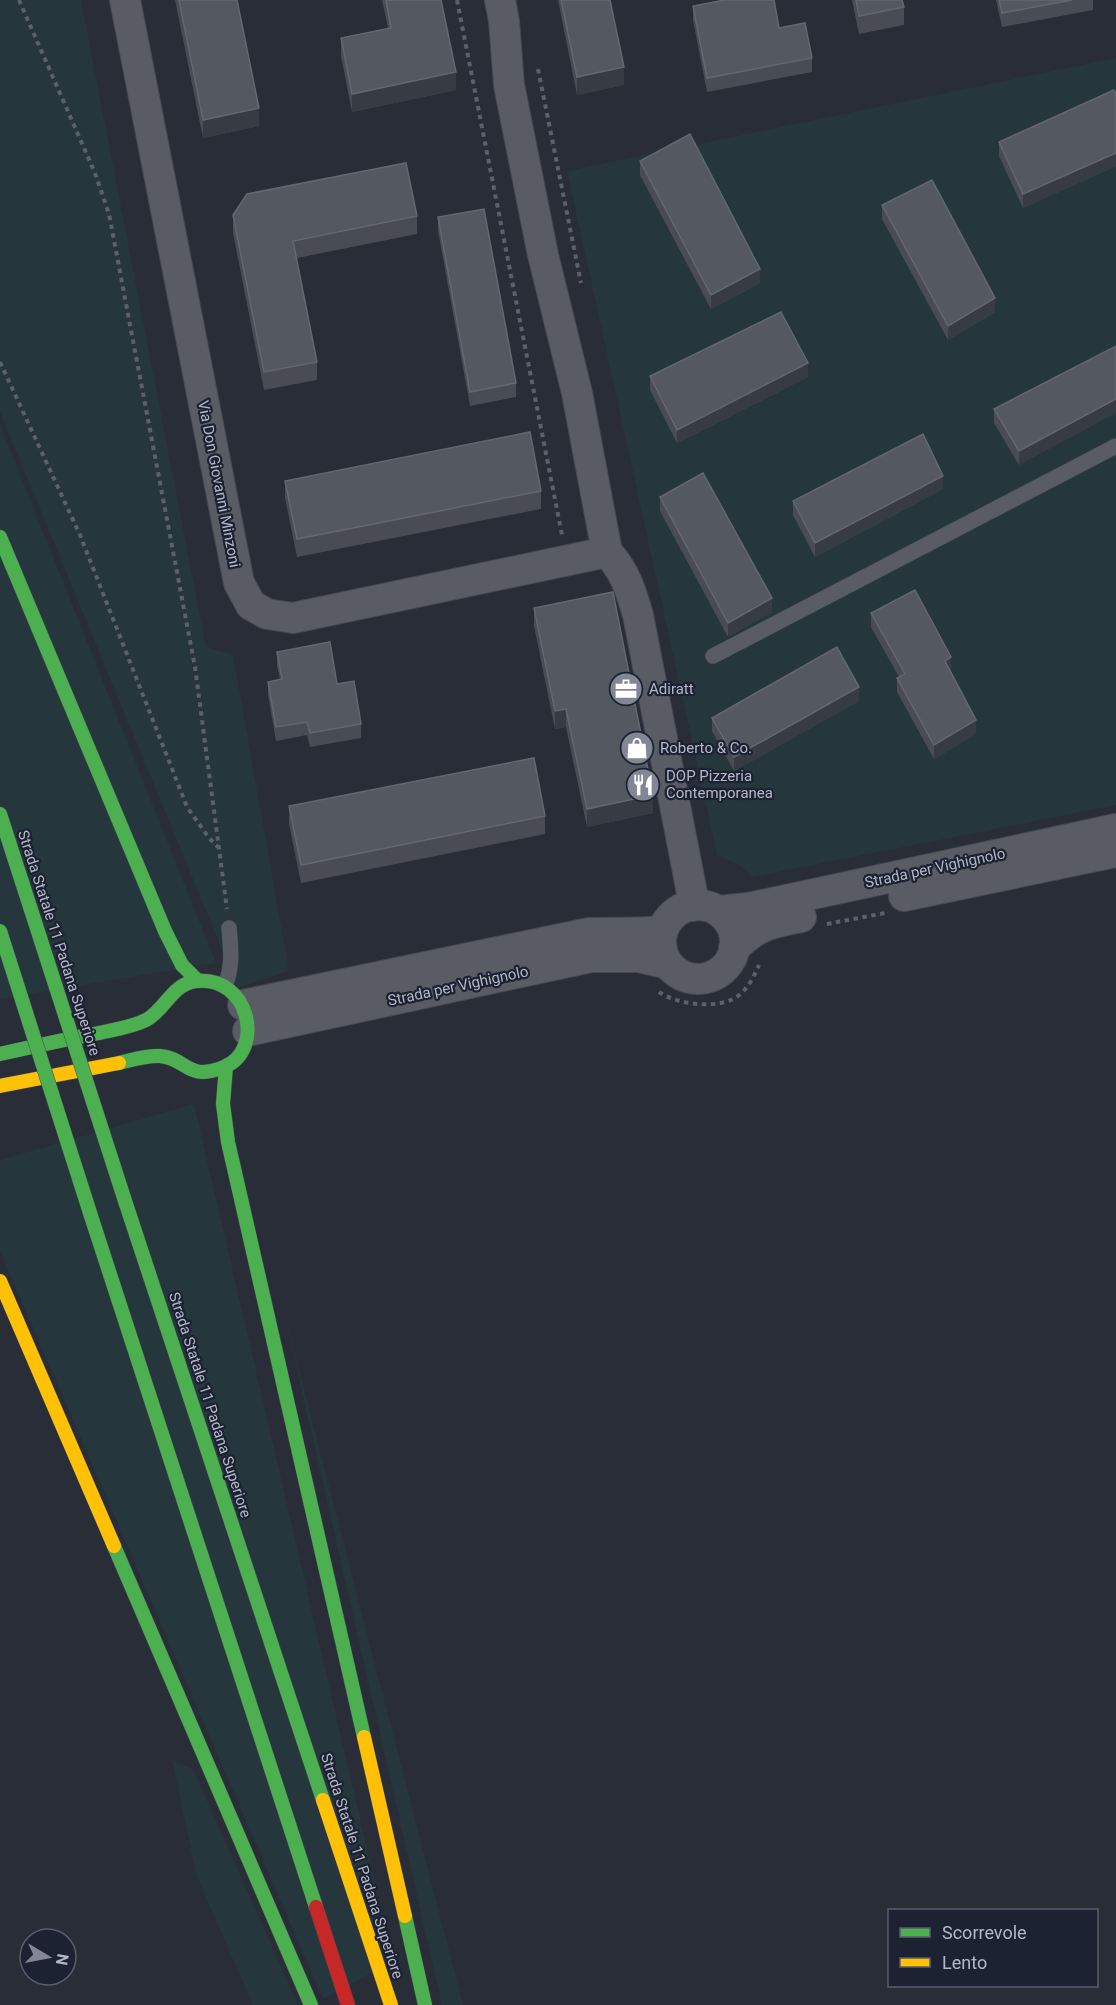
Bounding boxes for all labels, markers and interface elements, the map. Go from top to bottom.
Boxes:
street label: Via Don Giovanni Minzoni [194,399,244,569]
office icon: Adiratt [608,671,644,707]
place label: Adiratt [649,680,694,698]
shop icon: Roberto & Co. [619,730,655,766]
place label: Roberto & Co. [660,739,752,757]
restaurant icon: DOP Pizzeria Contemporanea [625,767,661,803]
place label: DOP Pizzeria Contemporanea [666,767,773,802]
street label: Strada Statale 11 Padana Superiore [14,828,104,1058]
street label: Strada per Vighignolo [863,844,1007,892]
street label: Strada per Vighignolo [386,962,530,1010]
street label: Strada Statale 11 Padana Superiore [165,1290,255,1520]
street label: Strada Statale 11 Padana Superiore [317,1751,407,1981]
legend [888,1909,1098,1987]
text: Scorrevole [942,1922,1027,1943]
north arrow [18,1927,78,1987]
text: N [52,1952,73,1967]
text: Lento [942,1952,987,1973]

